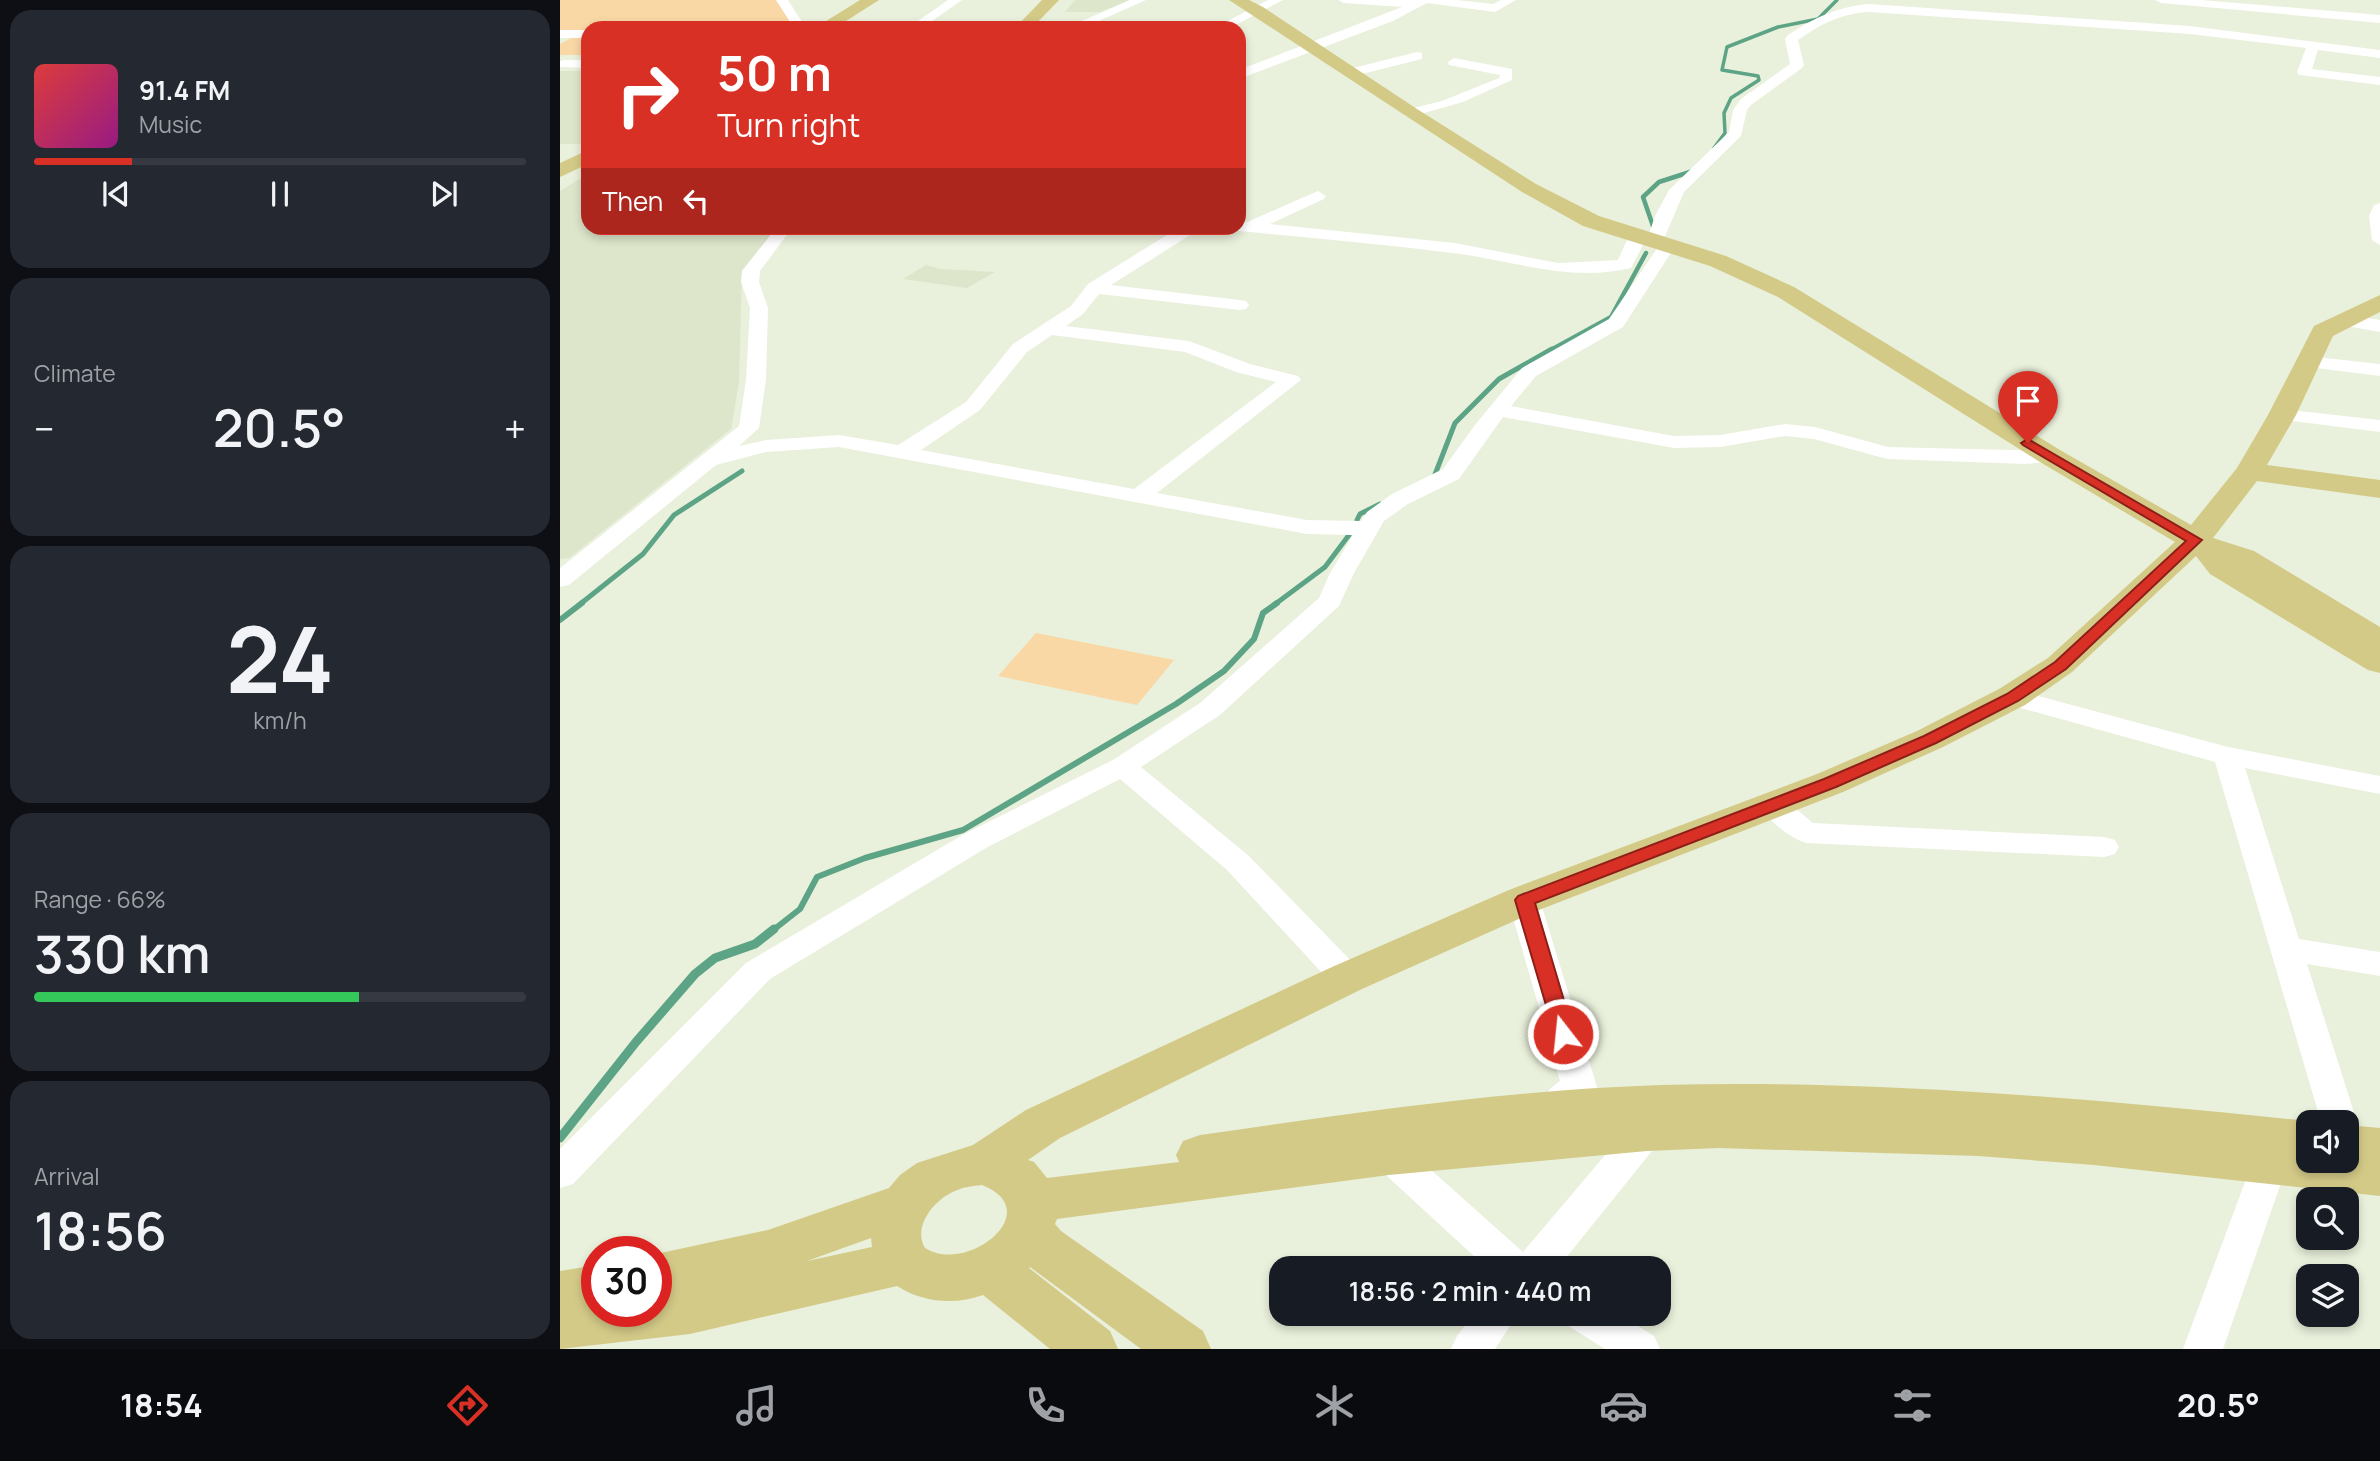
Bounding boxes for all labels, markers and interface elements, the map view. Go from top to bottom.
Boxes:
text: 50 m [717,39,832,106]
icon: right [602,49,693,140]
text: 91.4 FM [139,72,230,108]
text: Turn right [717,103,860,147]
text: Music [139,108,202,140]
icon: previous [97,175,135,213]
icon: pause [261,175,299,213]
icon: next [425,175,463,213]
icon: left [677,182,715,220]
text: Then [602,183,663,219]
text: Climate [34,357,116,389]
pin [1998,371,2058,443]
icon: arrive [2009,382,2047,420]
text: 20.5° [213,392,346,463]
text: − [34,402,55,454]
text: + [504,402,526,454]
text: 24 [226,596,334,720]
text: km/h [253,704,307,736]
text: Range · 66% [34,883,166,915]
text: 330 km [34,918,210,989]
position arrow [1526,997,1600,1071]
map controls [2296,1110,2359,1327]
button: sound [2296,1110,2359,1173]
text: Arrival [34,1160,100,1192]
button: search [2296,1187,2359,1250]
text: 18:56 [34,1195,167,1266]
speed limit sign: 30 [581,1236,672,1327]
button: layers [2296,1264,2359,1327]
text: 18:56 · 2 min · 440 m [1349,1273,1591,1309]
icon: directions [443,1381,492,1430]
icon: music [732,1381,781,1430]
icon: phone [1021,1381,1070,1430]
icon: climate [1310,1381,1359,1430]
icon: car [1599,1381,1648,1430]
icon: filters [1888,1381,1937,1430]
text: 18:54 [120,1383,203,1427]
text: 20.5° [2177,1383,2260,1427]

